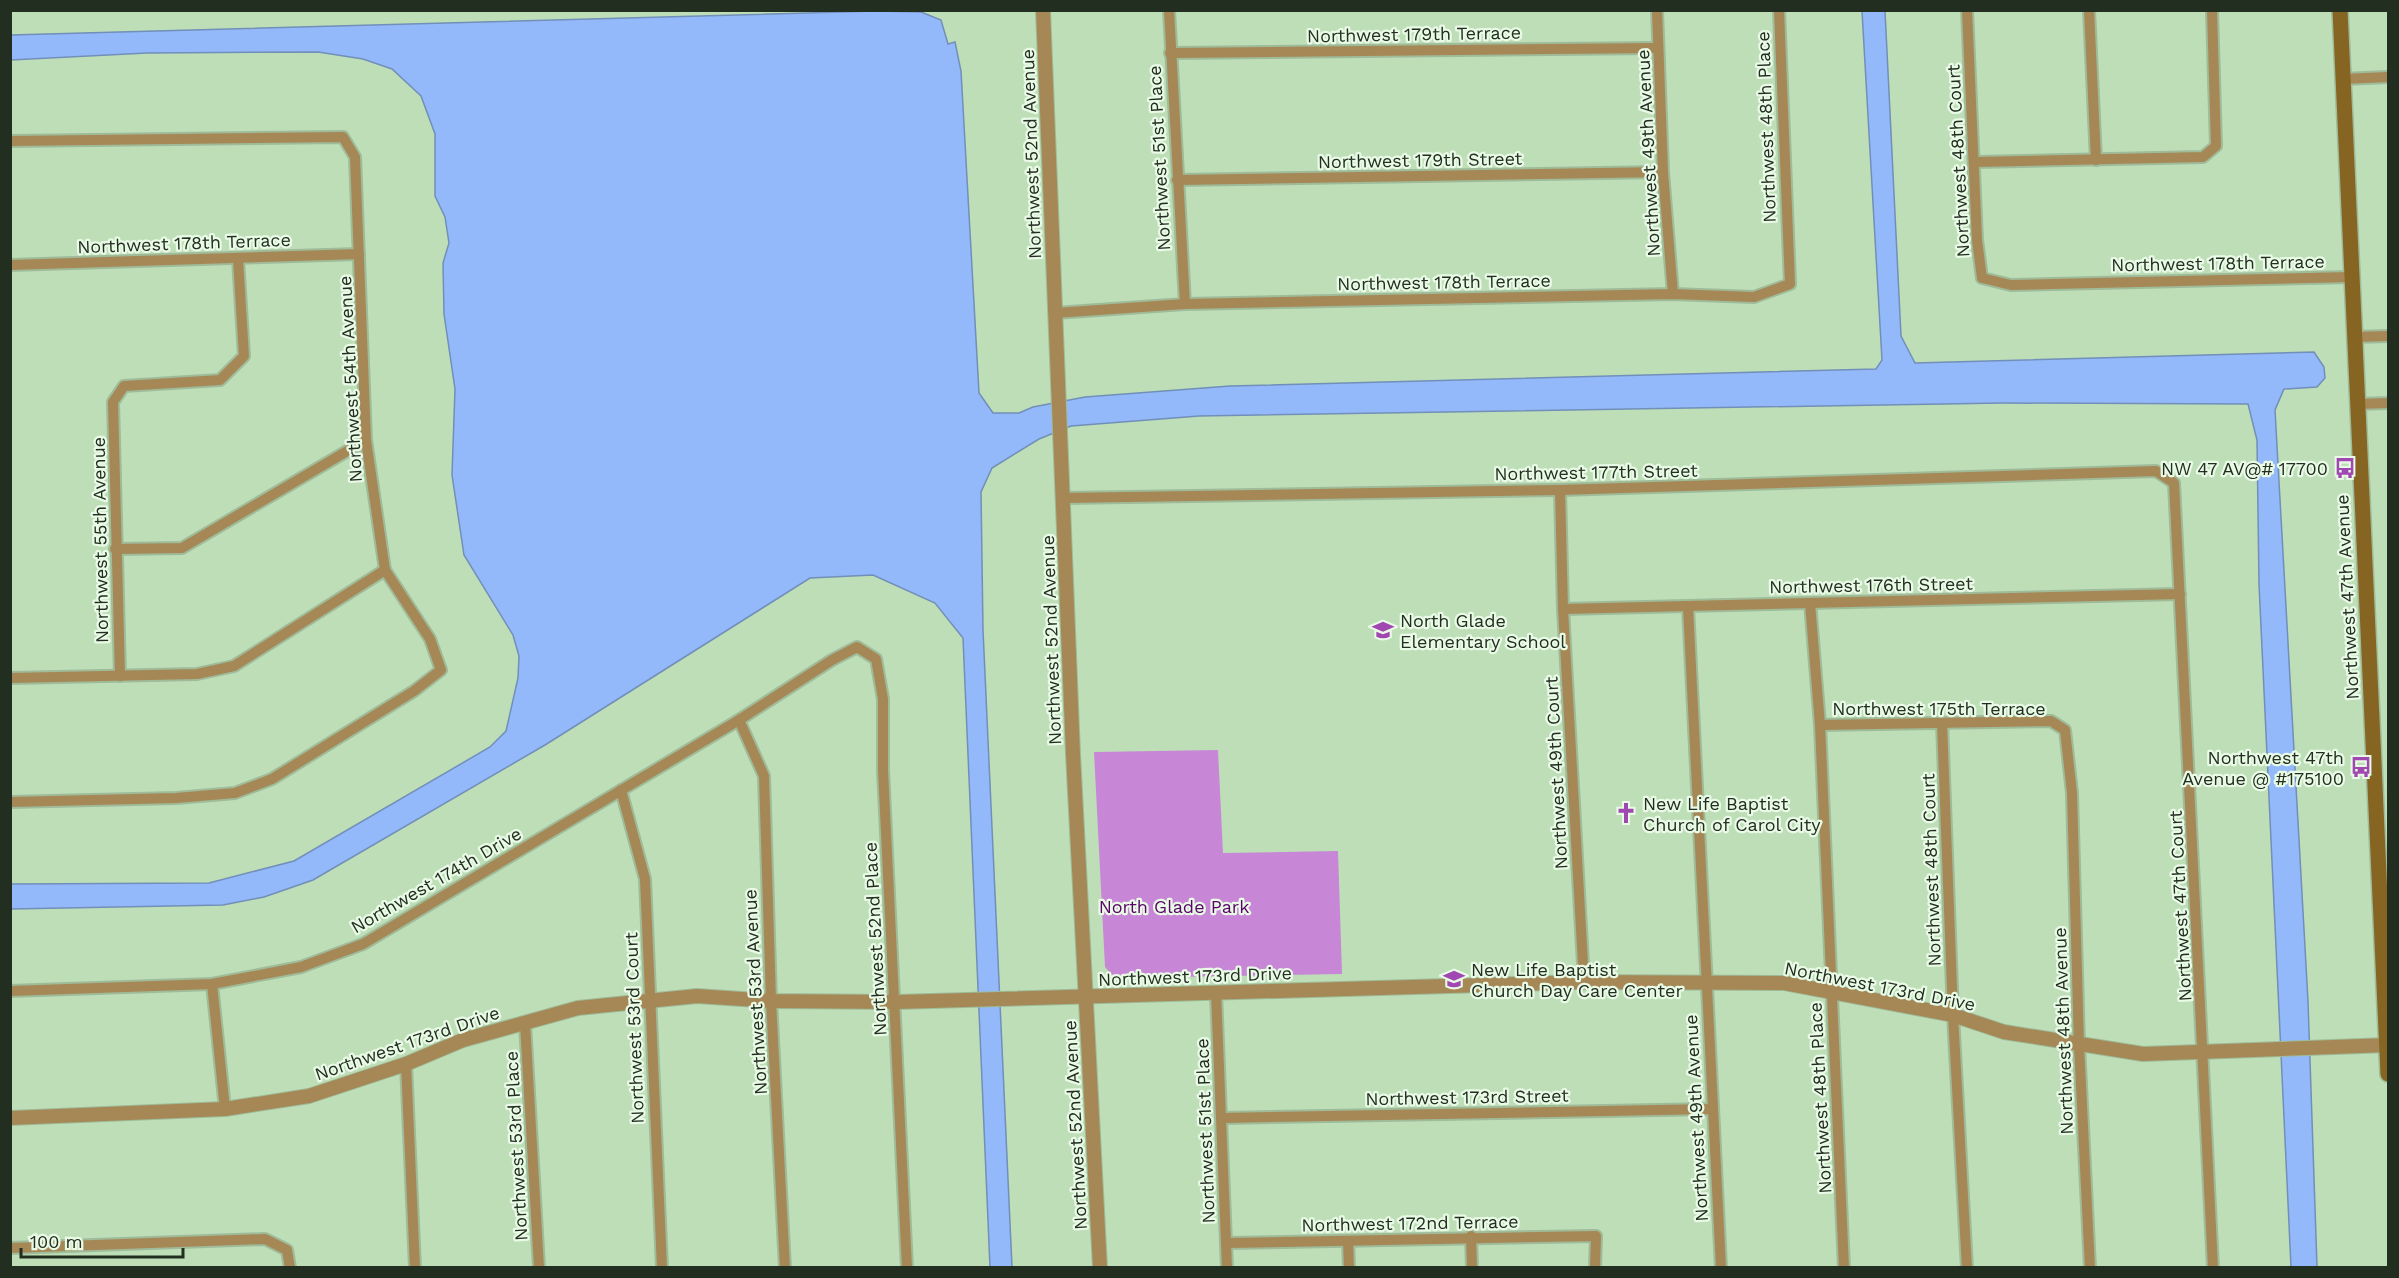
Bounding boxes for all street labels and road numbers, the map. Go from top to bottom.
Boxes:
street label: Northwest 179th Terrace [1307,22,1521,46]
street label: Northwest 48th Place [1752,31,1780,223]
street label: Northwest 52nd Avenue [1017,49,1045,259]
street label: Northwest 49th Avenue [1632,49,1664,257]
street label: Northwest 48th Court [1942,64,1974,258]
street label: Northwest 51st Place [1144,65,1174,251]
street label: Northwest 179th Street [1318,148,1523,172]
street label: Northwest 178th Terrace [77,229,291,257]
street label: Northwest 178th Terrace [2111,251,2325,275]
street label: Northwest 178th Terrace [1337,270,1551,294]
street label: Northwest 54th Avenue [334,275,366,483]
street label: Northwest 55th Avenue [88,437,112,643]
street label: Northwest 177th Street [1494,460,1698,484]
street label: Northwest 47th Avenue [2331,494,2363,700]
street label: Northwest 52nd Avenue [1037,535,1065,745]
street label: Northwest 176th Street [1769,573,1974,597]
street label: Northwest 49th Court [1540,676,1572,870]
street label: Northwest 175th Terrace [1832,698,2046,719]
street label: Northwest 48th Court [1917,773,1945,967]
street label: Northwest 47th Court [2164,810,2195,1002]
street label: Northwest 174th Drive [347,822,525,938]
street label: Northwest 52nd Place [859,841,891,1037]
street label: Northwest 53rd Avenue [739,889,771,1095]
street label: Northwest 48th Avenue [2049,927,2077,1135]
street label: Northwest 53rd Court [620,931,648,1124]
street label: Northwest 173rd Drive [1783,957,1977,1015]
street label: Northwest 173rd Drive [1098,962,1292,990]
street label: Northwest 173rd Drive [312,1001,502,1085]
street label: Northwest 48th Place [1805,1002,1835,1194]
street label: Northwest 49th Avenue [1680,1014,1712,1222]
street label: Northwest 52nd Avenue [1059,1020,1091,1230]
street label: Northwest 51st Place [1191,1038,1219,1224]
street label: Northwest 53rd Place [501,1051,531,1241]
street label: Northwest 173rd Street [1365,1085,1569,1109]
street label: Northwest 172nd Terrace [1301,1211,1519,1235]

